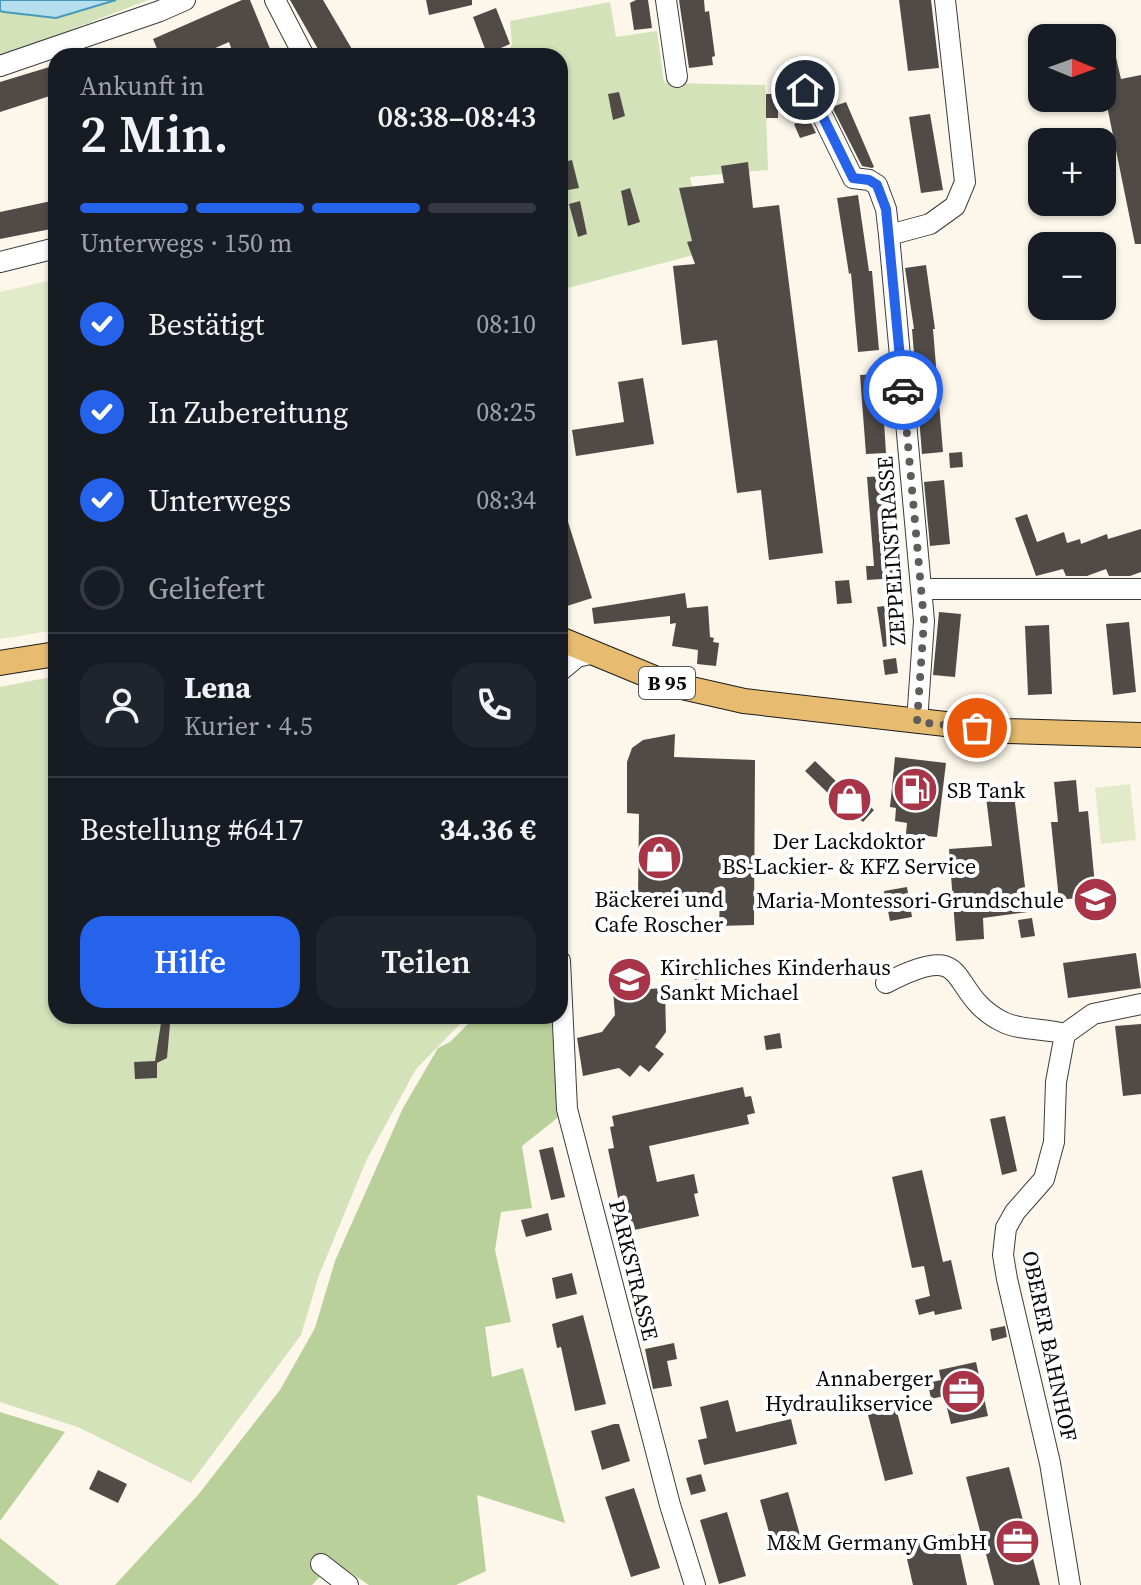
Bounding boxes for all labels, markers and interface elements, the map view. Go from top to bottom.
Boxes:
north arrow [1028,24,1116,112]
map controls [1028,24,1116,320]
pin [771,56,839,124]
text: Ankunft in [80,68,204,104]
icon: home [783,68,827,112]
text: 08:38–08:43 [377,96,536,137]
text: 2 Min. [80,98,229,169]
button: + [1028,128,1116,216]
text: Unterwegs · 150 m [80,225,292,261]
button: − [1028,232,1116,320]
icon: check [80,302,124,346]
text: Bestätigt [148,304,264,345]
text: 08:10 [476,306,536,342]
courier [863,350,943,430]
icon: car [881,368,925,412]
icon: check [80,390,124,434]
text: In Zubereitung [148,392,348,433]
text: 08:25 [476,394,536,430]
street label: ZEPPELINSTRASSE [869,455,913,647]
icon: check [80,478,124,522]
text: Unterwegs [148,480,291,521]
text: 08:34 [476,482,536,518]
text: Geliefert [148,568,265,609]
button: person [80,663,164,747]
button: phone [452,663,536,747]
text: Lena [184,667,251,708]
road number: B 95 [639,667,695,699]
pin [943,694,1011,762]
icon: bag [955,706,999,750]
text: Kurier · 4.5 [184,708,313,744]
fuel station icon: SB Tank [892,766,940,814]
place label: SB Tank [947,775,1026,805]
shop icon: Der Lackdoktor BS-Lackier- & KFZ Service [825,776,873,824]
text: Bestellung #6417 [80,809,304,850]
text: 34.36 € [439,809,536,850]
place label: Der Lackdoktor BS-Lackier- & KFZ Service [722,826,976,881]
shop icon: Bäckerei und Cafe Roscher [635,834,683,882]
school or university icon: Maria-Montessori-Grundschule [1071,876,1119,924]
place label: Bäckerei und Cafe Roscher [595,884,724,939]
place label: Maria-Montessori-Grundschule [756,885,1064,915]
button: Hilfe [80,916,300,1008]
button: Teilen [316,916,536,1008]
place label: Kirchliches Kinderhaus Sankt Michael [660,952,891,1007]
school or university icon: Kirchliches Kinderhaus Sankt Michael [605,956,653,1004]
street label: PARKSTRASSE [602,1197,666,1343]
street label: OBERER BAHNHOF [1015,1248,1085,1444]
place label: Annaberger Hydraulikservice [765,1363,934,1418]
office icon: Annaberger Hydraulikservice [940,1367,988,1415]
office icon: M&M Germany GmbH [994,1518,1042,1566]
place label: M&M Germany GmbH [766,1527,987,1557]

